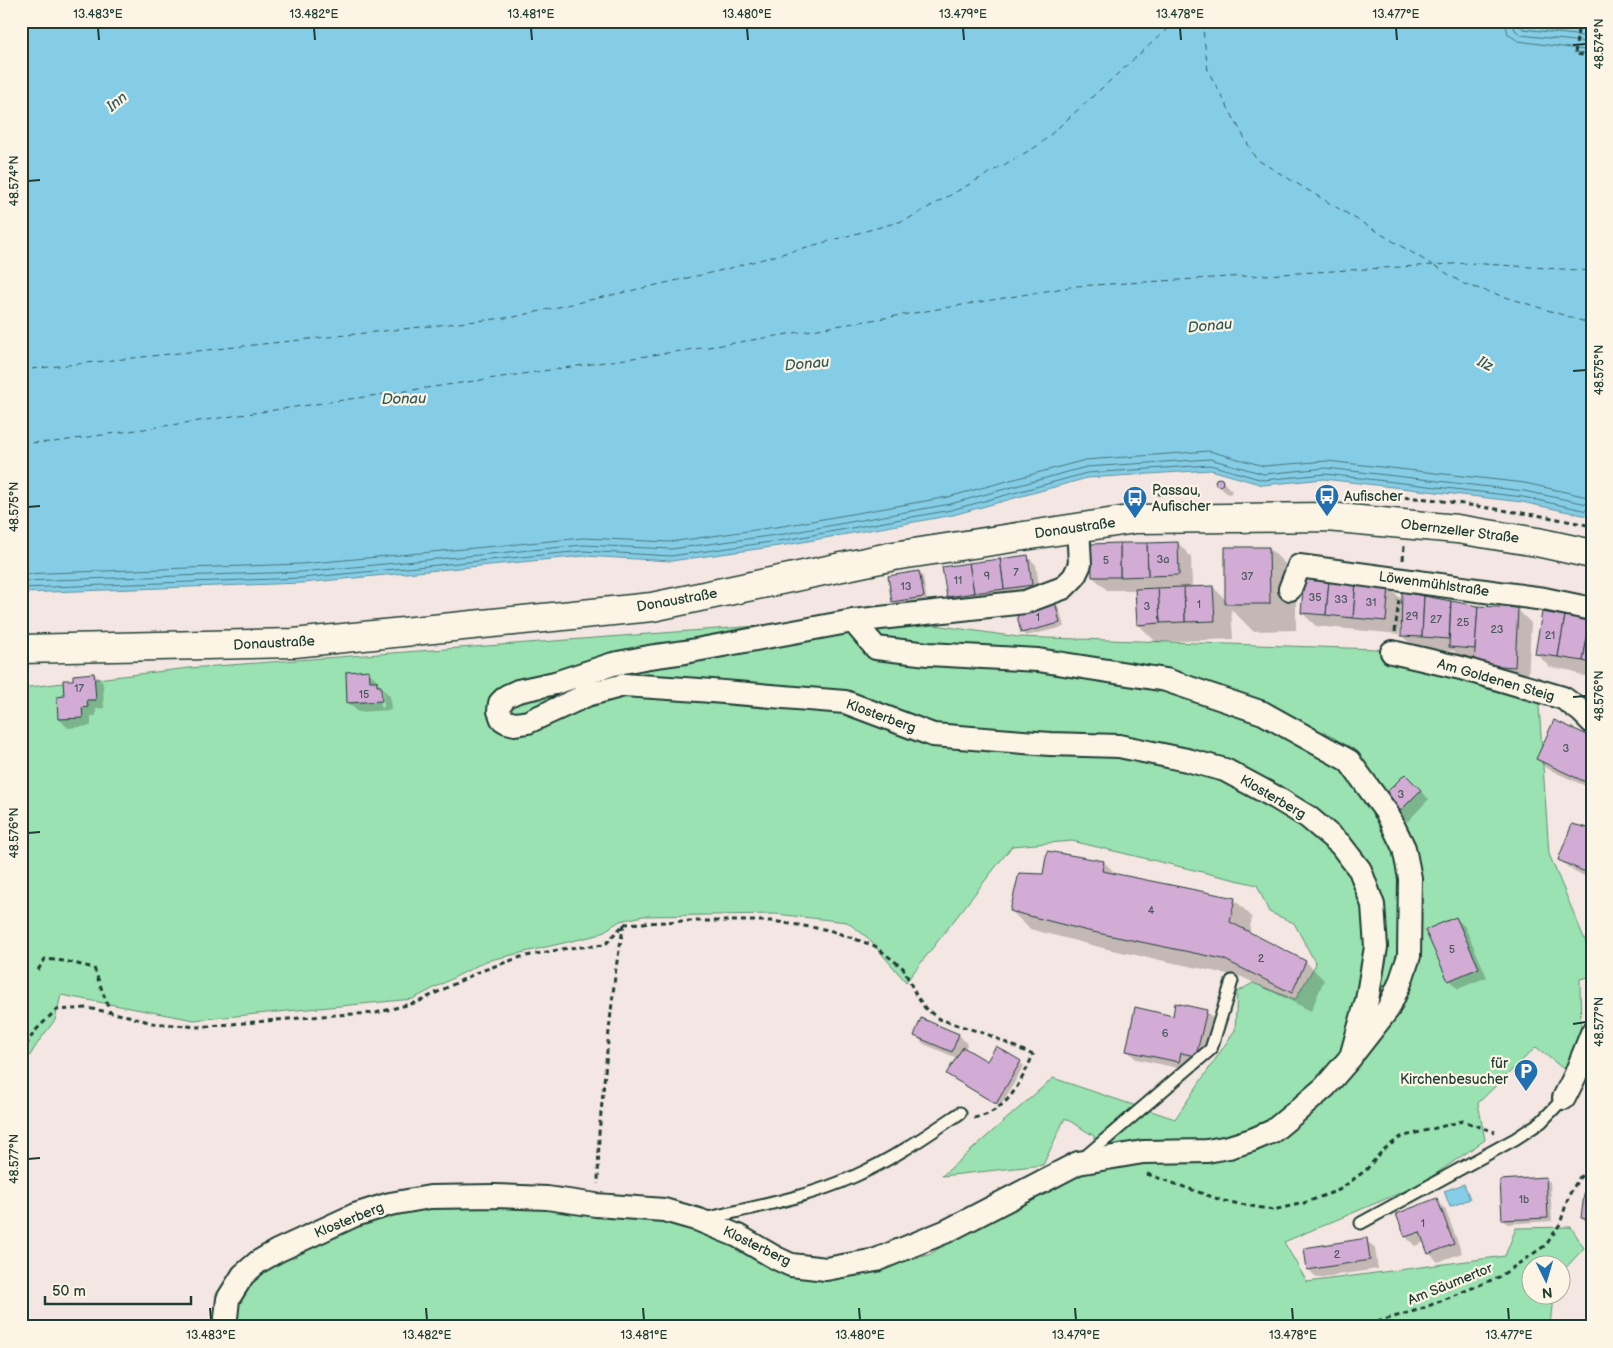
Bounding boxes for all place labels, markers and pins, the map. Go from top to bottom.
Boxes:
place label: Passau, Aufischer [1152,482,1211,515]
bus stop icon: Aufischer [1314,483,1340,517]
bus stop icon: Passau, Aufischer [1122,485,1148,519]
place label: Aufischer [1344,488,1403,505]
place label: für Kirchenbesucher [1400,1055,1509,1088]
parking icon: für Kirchenbesucher [1513,1058,1539,1092]

